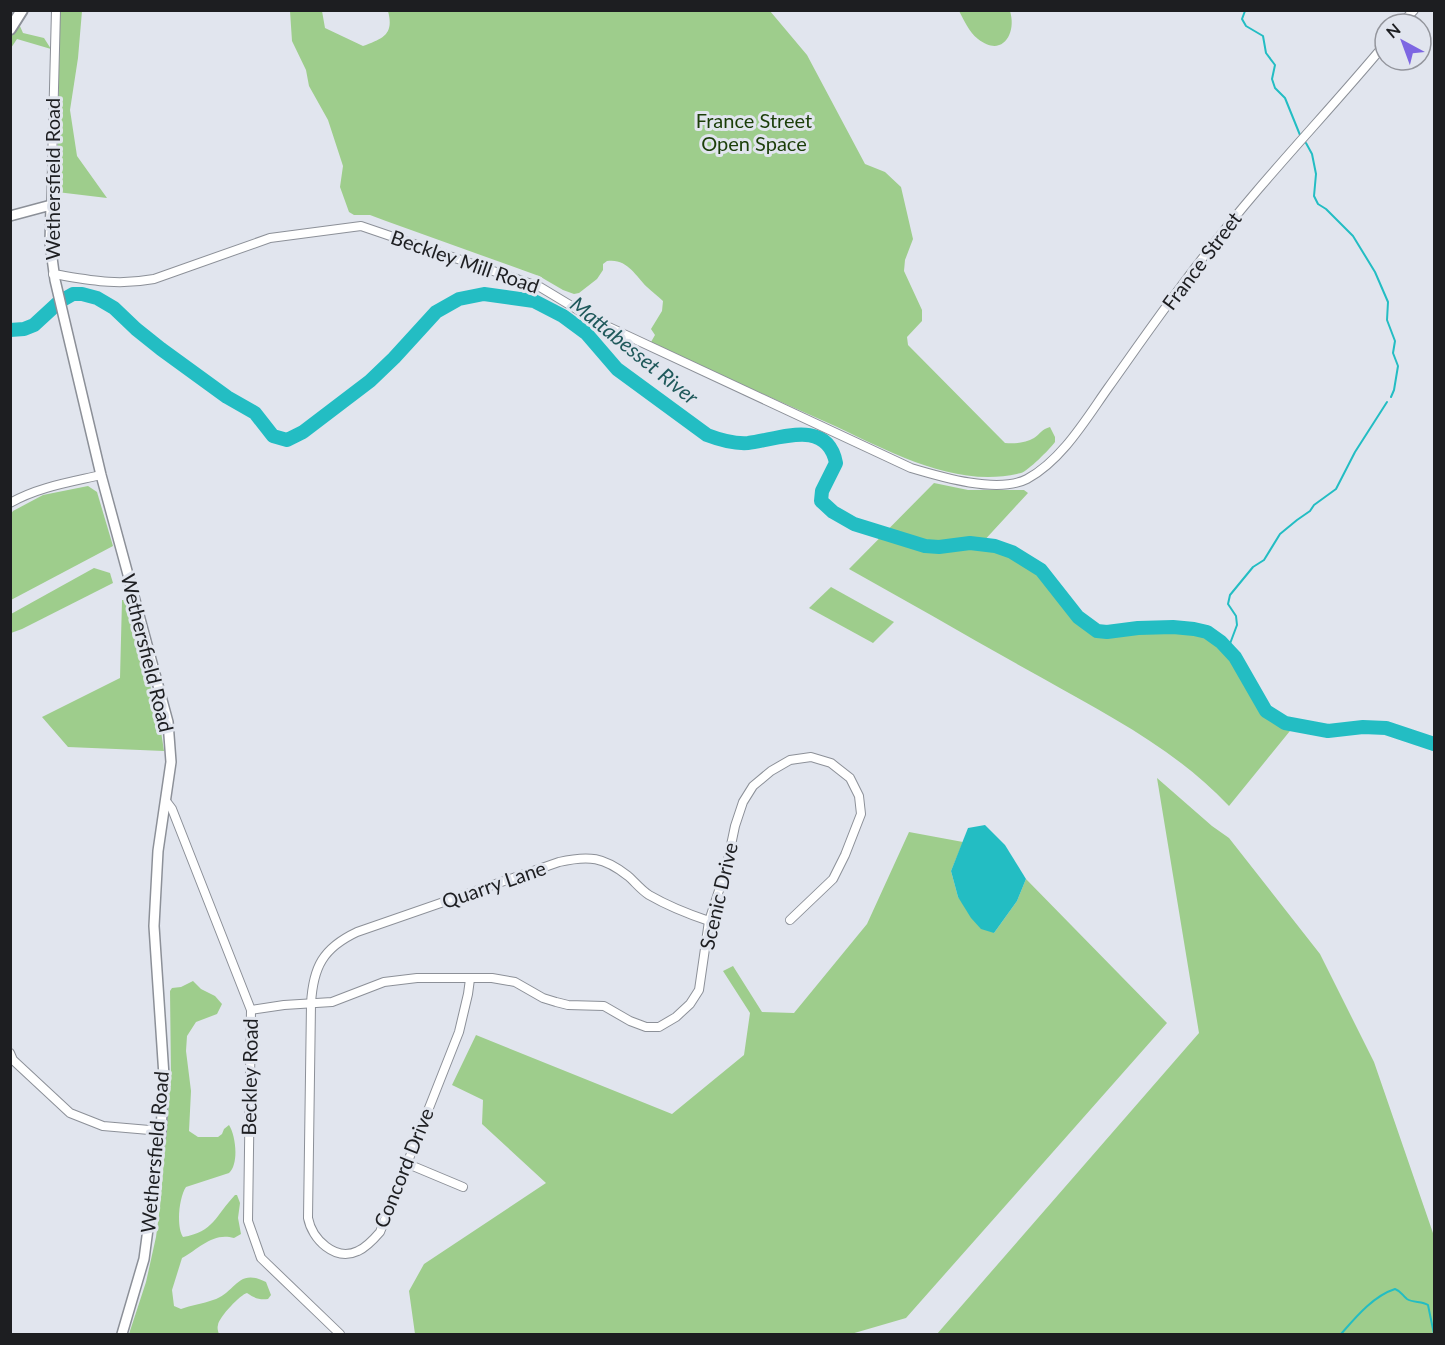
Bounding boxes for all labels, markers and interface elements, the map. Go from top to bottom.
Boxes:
north arrow [1373,12,1433,72]
text: N [1382,19,1404,42]
street label: Wethersfield Road [40,98,64,260]
park label: France Street Open Space [696,108,812,155]
street label: France Street [1157,207,1246,314]
street label: Beckley Mill Road [388,224,543,298]
water label: Mattabesset River [566,291,704,409]
street label: Wethersfield Road [117,571,179,734]
street label: Scenic Drive [694,840,742,952]
street label: Quarry Lane [439,855,549,913]
street label: Beckley Road [236,1018,262,1136]
street label: Wethersfield Road [135,1070,173,1234]
street label: Concord Drive [368,1104,438,1231]

